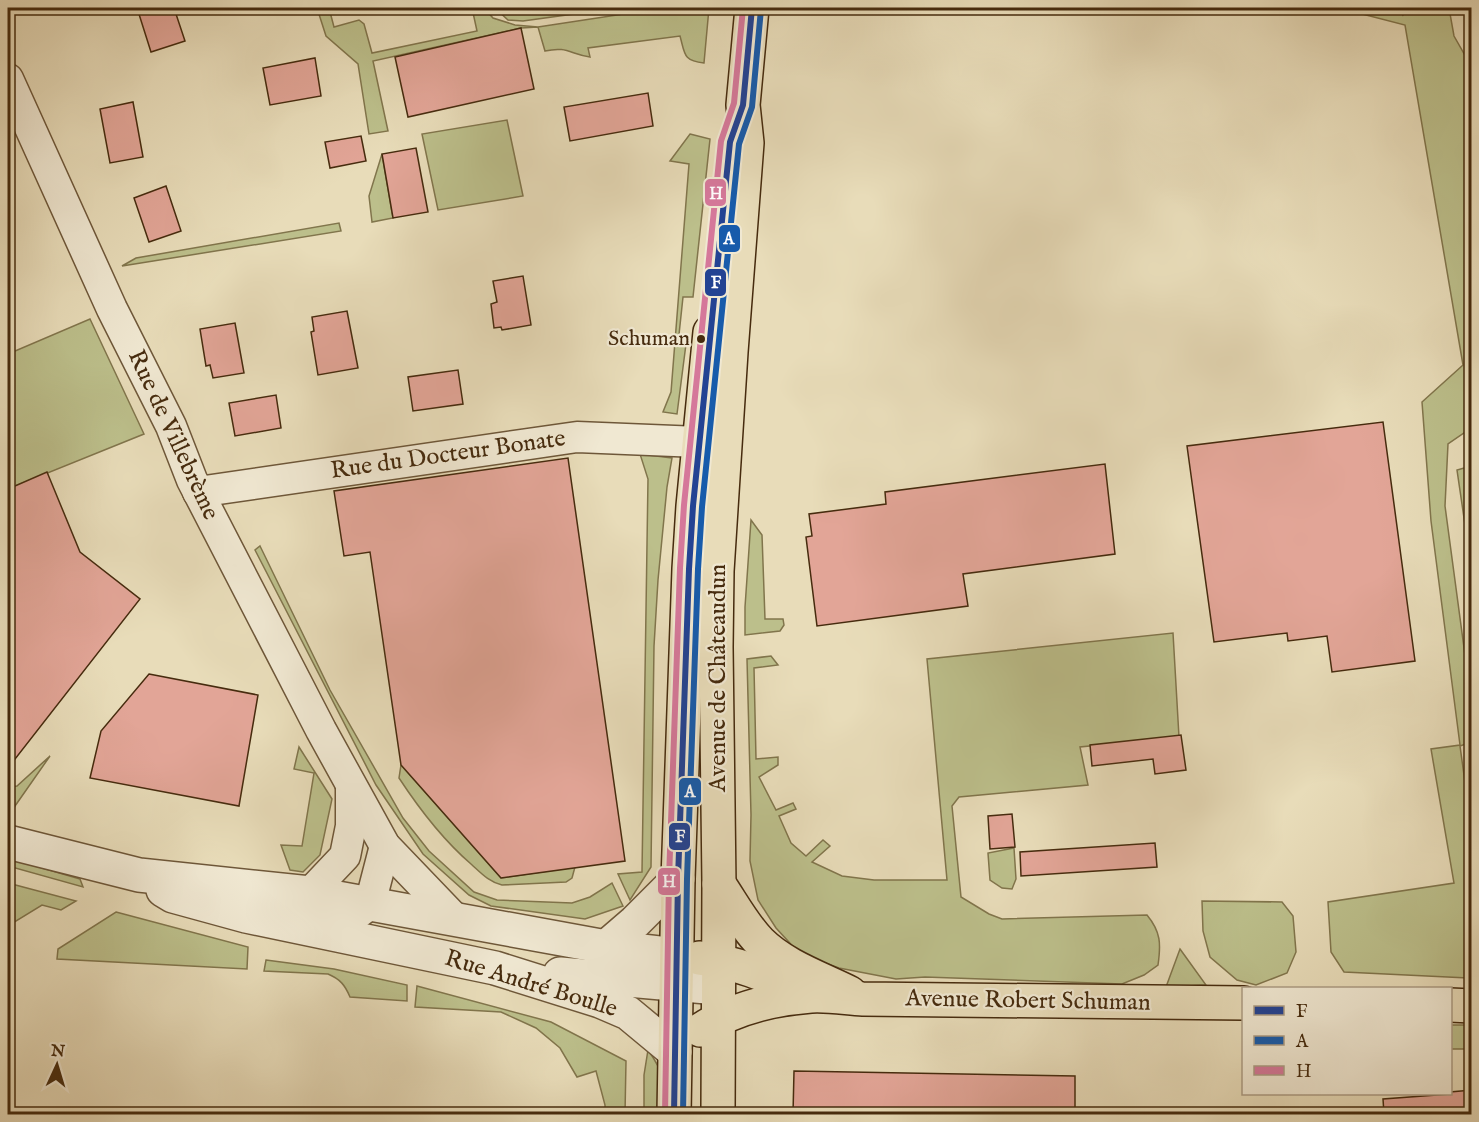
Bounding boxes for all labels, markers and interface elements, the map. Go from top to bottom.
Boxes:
line badge: H [704,178,727,207]
text: H [709,185,723,205]
line badge: A [718,224,741,253]
text: A [723,230,736,250]
line badge: F [704,268,727,297]
text: F [711,274,722,294]
place label: Schuman [608,325,690,353]
marker: Schuman [695,333,707,345]
street label: Rue de Villebrème [120,345,226,525]
street label: Rue du Docteur Bonate [329,423,567,487]
street label: Avenue de Châteaudun [703,564,734,793]
line badge: A [678,777,702,806]
text: A [684,783,697,803]
line badge: F [668,822,691,851]
text: F [675,828,686,848]
line badge: H [657,867,681,896]
text: H [662,873,676,893]
street label: Rue André Boulle [441,943,621,1025]
street label: Avenue Robert Schuman [904,983,1151,1019]
legend [1242,987,1452,1095]
text: F [1296,1001,1308,1024]
text: A [1295,1031,1309,1054]
north arrow [27,1035,87,1095]
text: N [49,1042,66,1063]
text: H [1296,1061,1311,1084]

